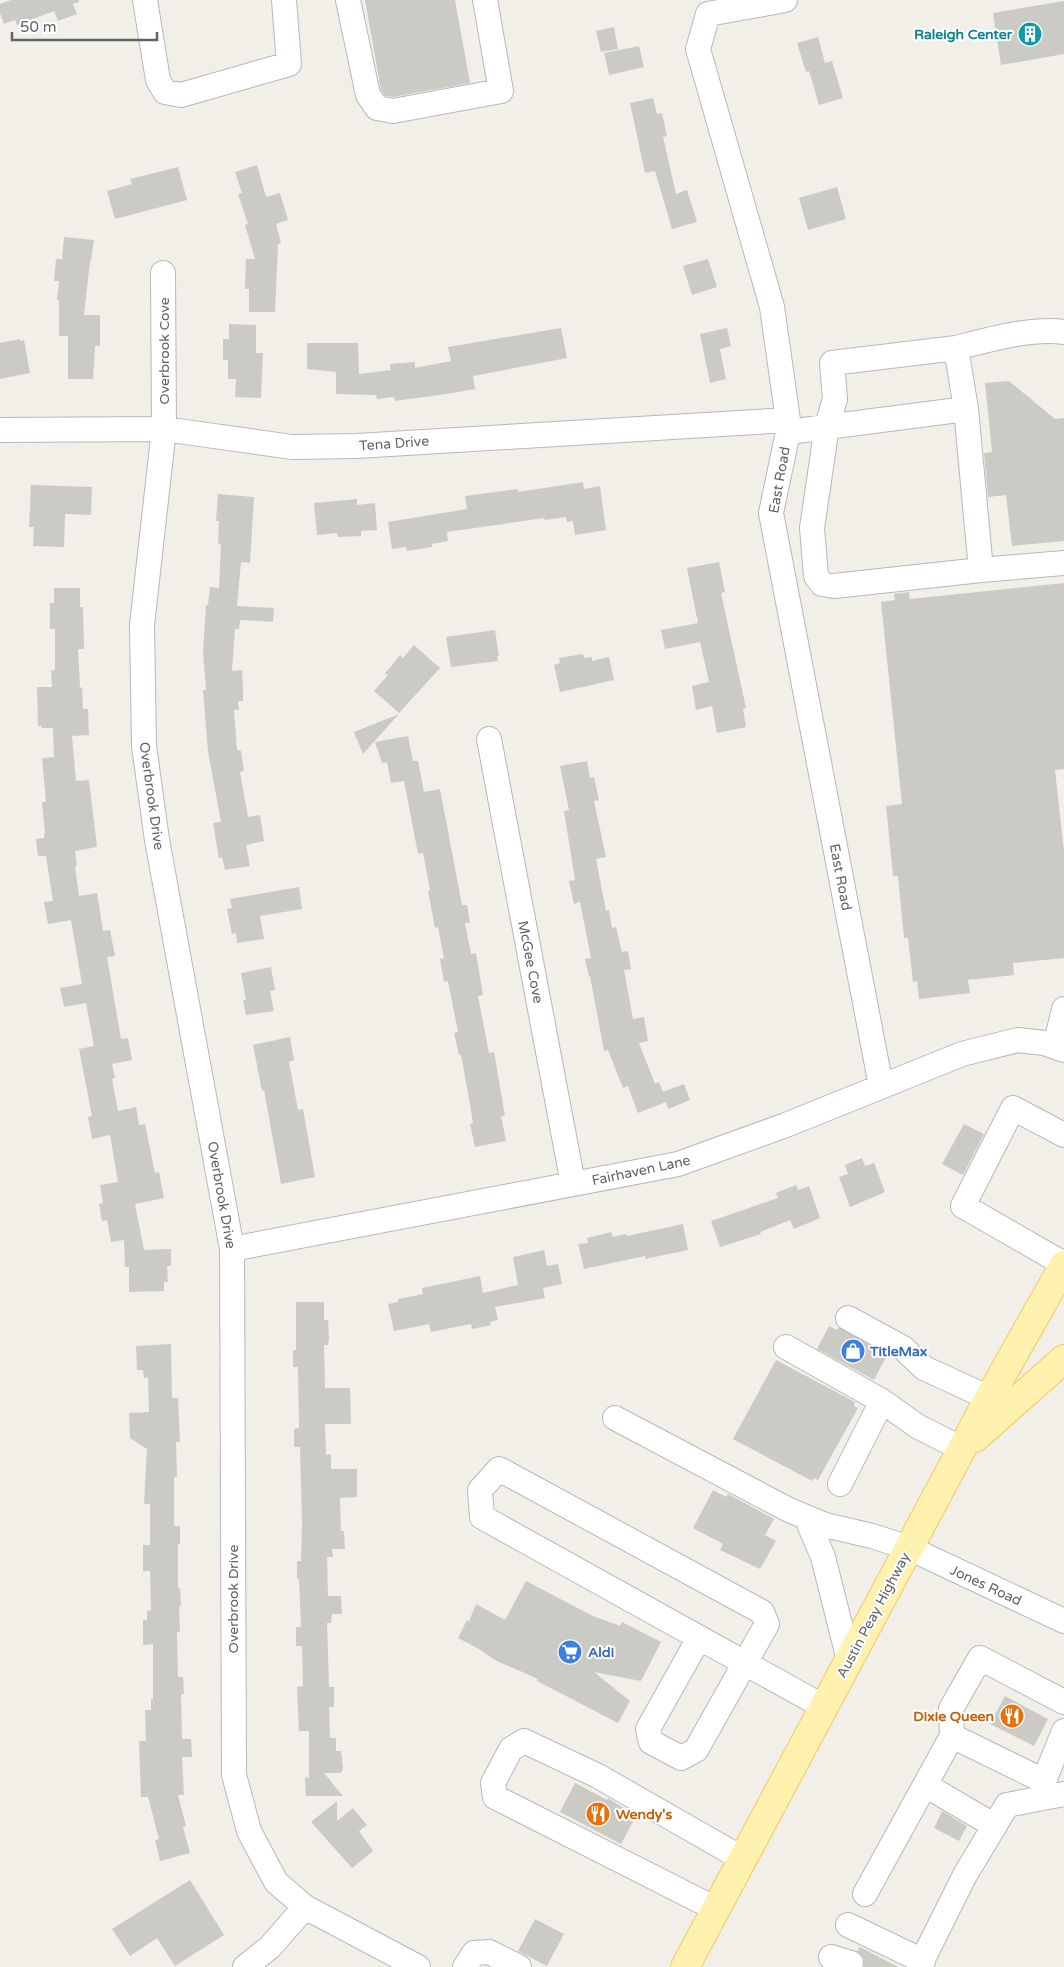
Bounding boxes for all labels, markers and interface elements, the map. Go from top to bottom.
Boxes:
scale bar [12,10,158,42]
text: 50 m [20,18,57,36]
building icon: Raleigh Center [1017,21,1043,47]
place label: Raleigh Center [914,26,1013,43]
street label: Overbrook Cove [156,297,173,405]
street label: Tena Drive [358,433,430,454]
street label: East Road [765,445,794,515]
street label: Overbrook Drive [136,741,167,851]
street label: East Road [826,842,855,912]
street label: McGee Cove [514,919,547,1005]
street label: Overbrook Drive [204,1140,239,1250]
street label: Fairhaven Lane [590,1152,692,1189]
shop icon: TitleMax [840,1338,866,1364]
place label: TitleMax [869,1343,928,1360]
street label: Overbrook Drive [225,1545,242,1653]
street label: Austin Peay Highway [833,1549,914,1681]
street label: Jones Road [947,1561,1024,1609]
supermarket icon: Aldi [557,1639,583,1665]
place label: Aldi [588,1644,614,1661]
restaurant icon: Dixie Queen [999,1703,1025,1729]
place label: Dixie Queen [913,1708,994,1725]
restaurant icon: Wendy's [585,1801,611,1827]
place label: Wendy's [616,1806,672,1823]

